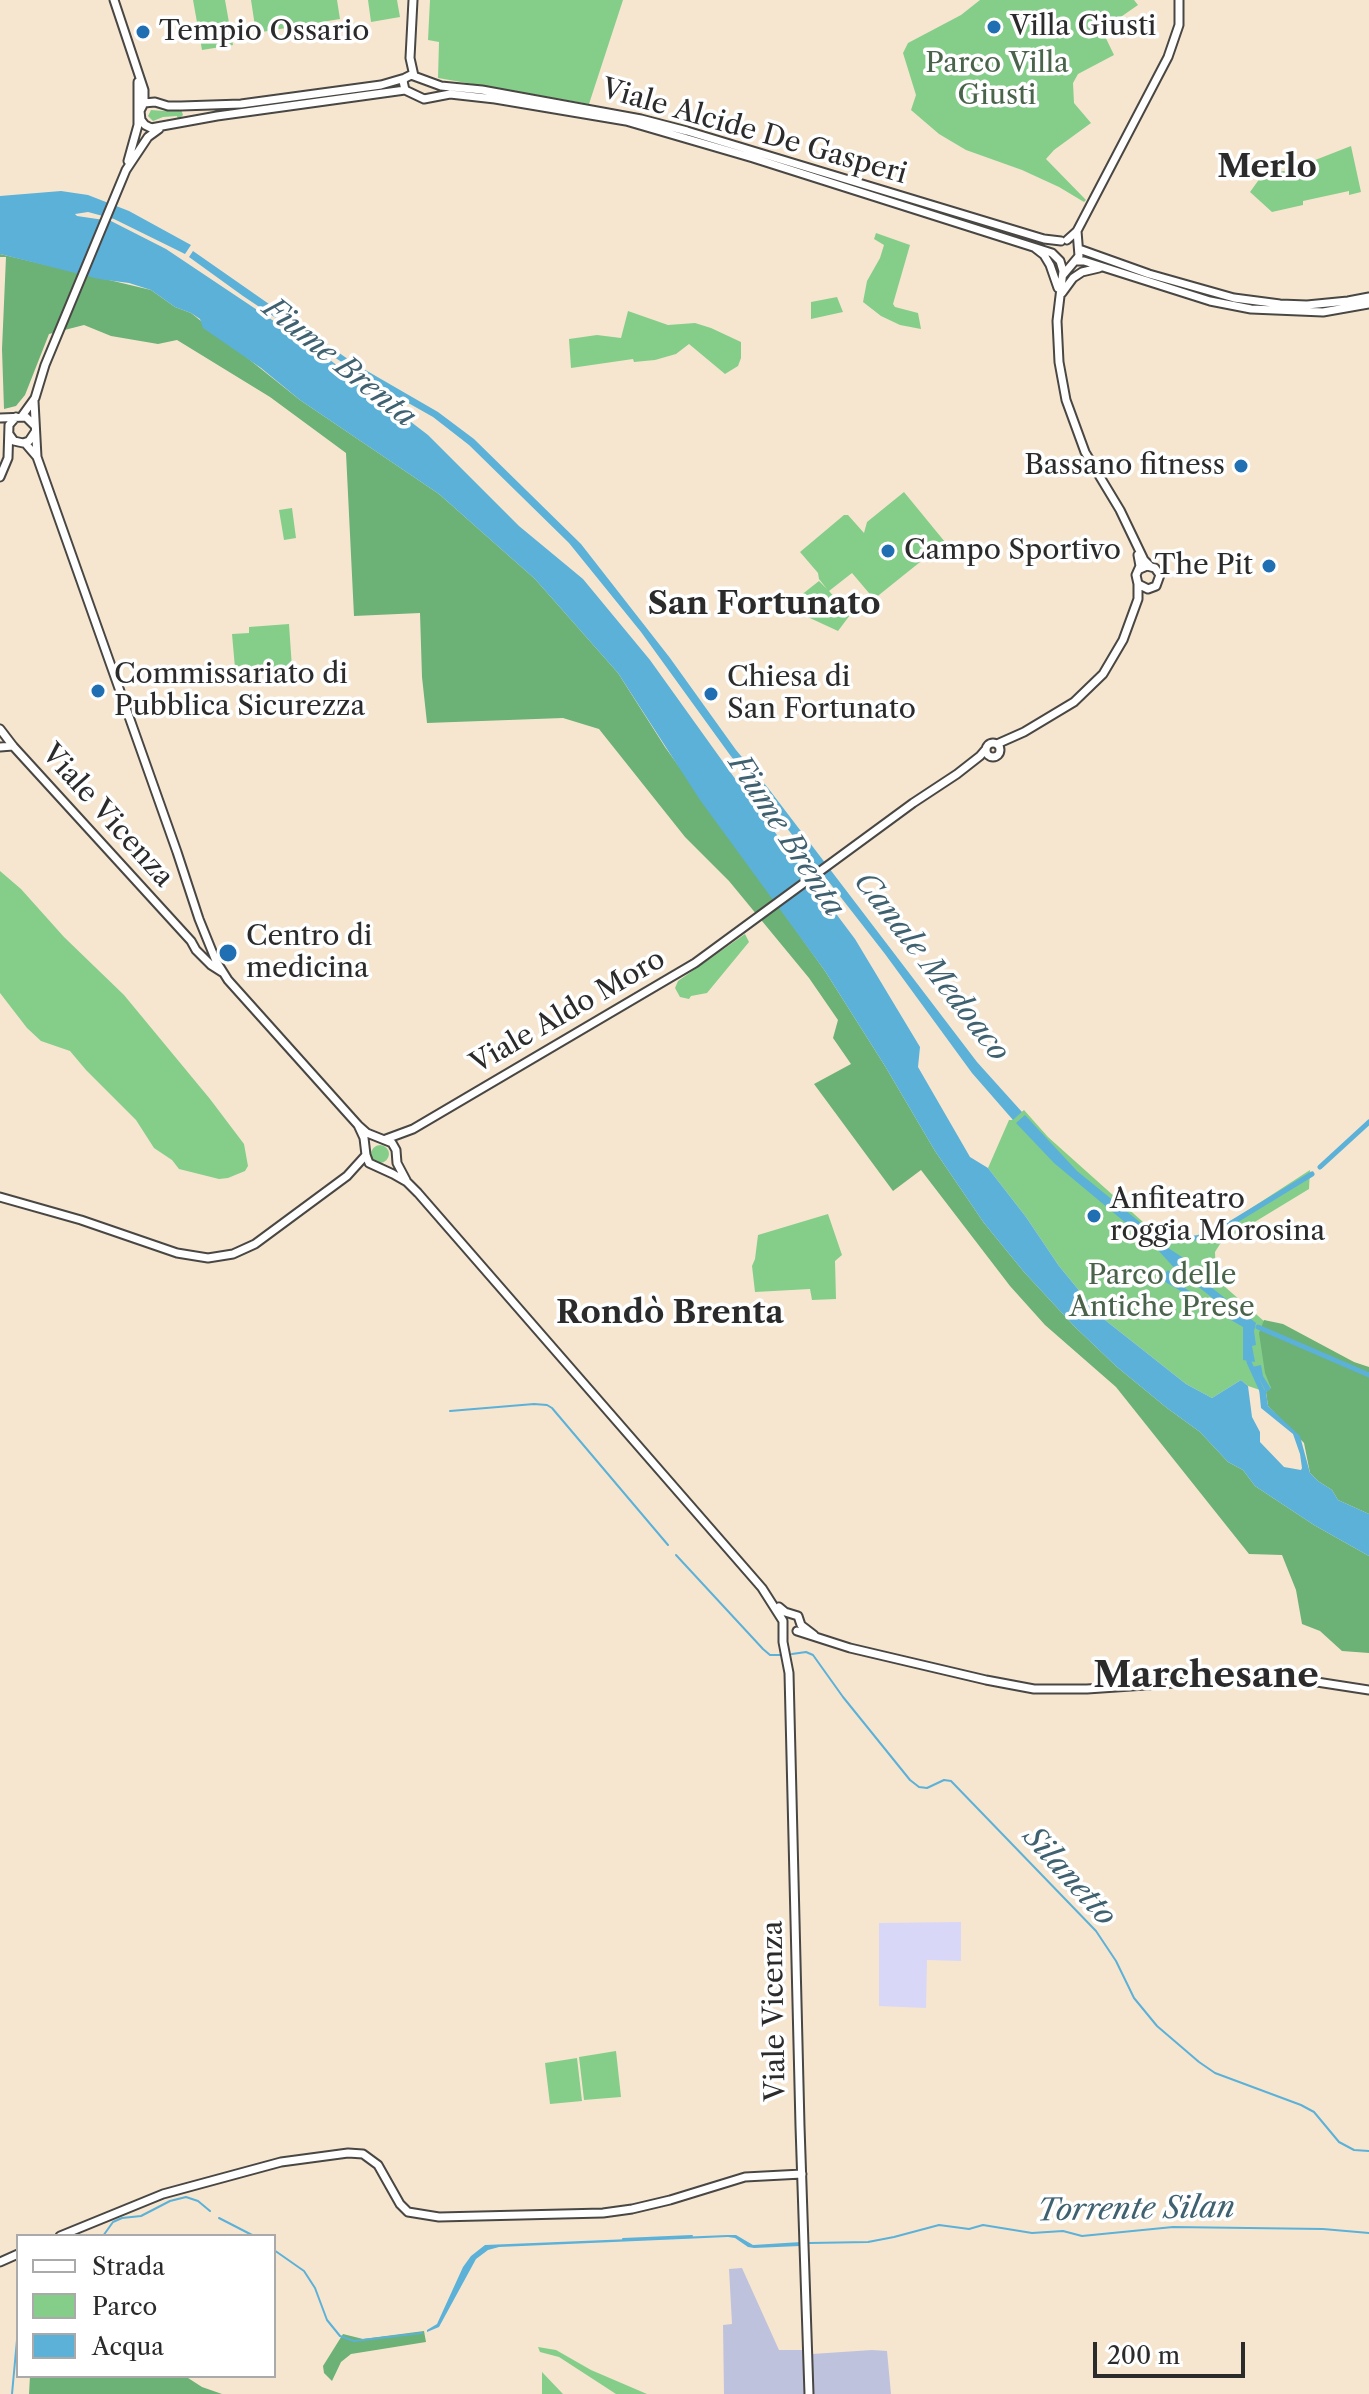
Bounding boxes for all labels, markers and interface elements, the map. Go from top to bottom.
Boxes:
place label: Villa Giusti [1010,10,1156,44]
place label: Tempio Ossario [159,15,369,49]
marker: Villa Giusti [985,18,1003,36]
marker: Tempio Ossario [134,23,152,41]
park label: Parco Villa Giusti [925,47,1069,113]
street label: Viale Alcide De Gasperi [597,72,911,192]
district label: Merlo [1217,149,1317,187]
water label: Fiume Brenta [255,291,423,435]
place label: Bassano fitness [1024,449,1225,483]
marker: Bassano fitness [1232,457,1250,475]
place label: Campo Sportivo [904,534,1121,568]
marker: Campo Sportivo [879,542,897,560]
place label: The Pit [1154,549,1253,583]
marker: The Pit [1260,557,1278,575]
district label: San Fortunato [648,586,880,624]
place label: Commissariato di Pubblica Sicurezza [114,658,365,724]
place label: Chiesa di San Fortunato [727,661,916,727]
marker: Commissariato di Pubblica Sicurezza [89,682,107,700]
marker: Chiesa di San Fortunato [702,685,720,703]
street label: Viale Vicenza [34,738,180,894]
water label: Fiume Brenta [720,748,852,924]
water label: Canale Medoaco [846,865,1016,1069]
place label: Centro di medicina [246,920,372,986]
marker: Centro di medicina [217,942,239,964]
street label: Viale Aldo Moro [465,943,671,1081]
place label: Anfiteatro roggia Morosina [1110,1183,1325,1249]
marker: Anfiteatro roggia Morosina [1085,1207,1103,1225]
park label: Parco delle Antiche Prese [1069,1259,1255,1325]
district label: Rondò Brenta [556,1295,784,1333]
district label: Marchesane [1093,1655,1319,1699]
water label: Silanetto [1015,1820,1123,1934]
street label: Viale Vicenza [757,1920,793,2102]
water label: Torrente Silan [1037,2190,1235,2230]
legend [16,2234,276,2378]
text: Strada [92,2252,165,2281]
text: Parco [92,2292,157,2321]
scale bar [1097,2326,1249,2376]
text: Acqua [92,2332,164,2361]
text: 200 m [1107,2341,1180,2370]

